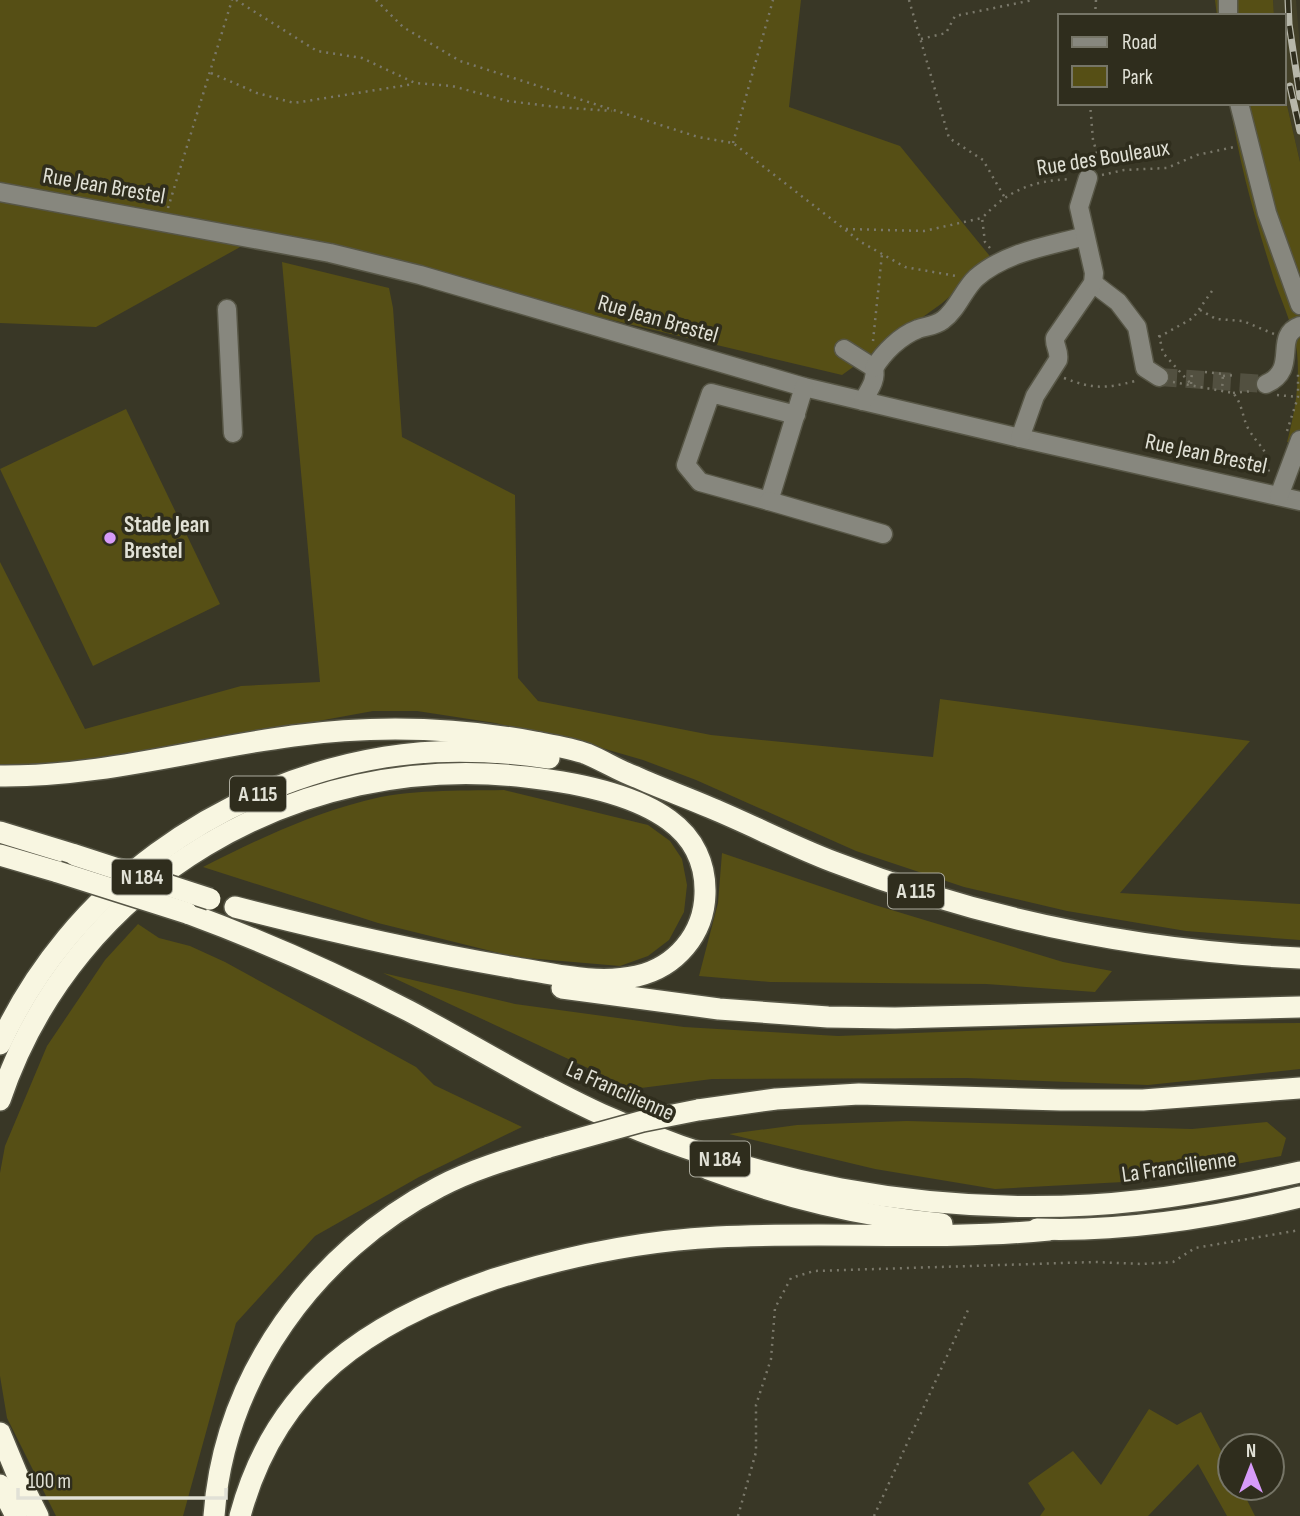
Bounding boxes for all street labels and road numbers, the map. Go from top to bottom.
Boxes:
street label: Rue des Bouleaux [1035,134,1172,182]
street label: Rue Jean Brestel [41,161,167,211]
street label: Rue Jean Brestel [595,288,721,350]
street label: Rue Jean Brestel [1143,427,1269,481]
road number: A 115 [230,776,286,812]
road number: N 184 [112,860,172,894]
road number: A 115 [888,874,944,908]
street label: La Francilienne [562,1055,678,1127]
road number: N 184 [690,1142,750,1176]
street label: La Francilienne [1120,1145,1238,1189]

